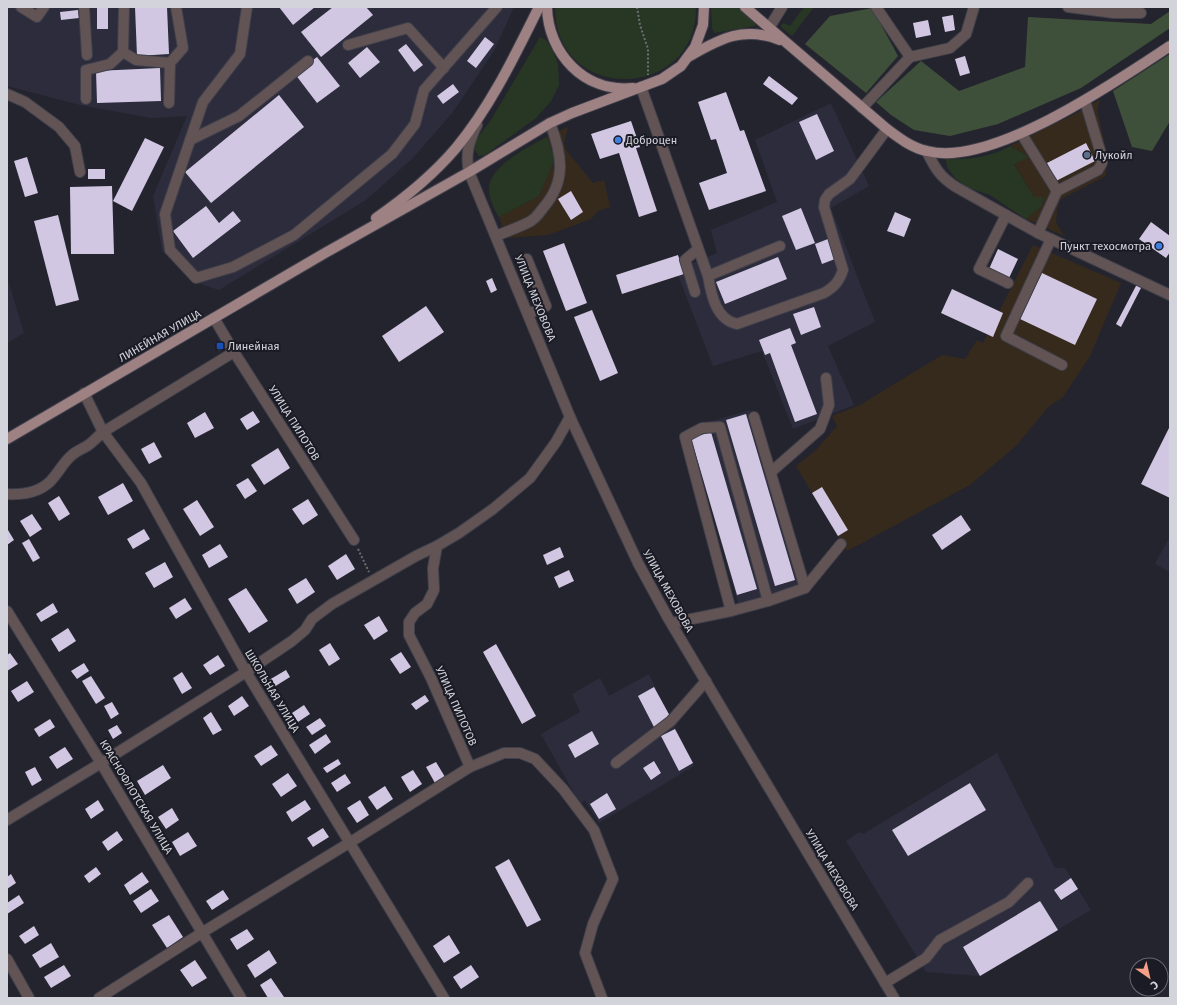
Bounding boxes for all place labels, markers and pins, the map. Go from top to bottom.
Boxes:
place label: Доброцен [625,134,677,147]
marker: Доброцен [613,135,623,145]
place label: Лукойл [1095,149,1133,162]
marker: Лукойл [1082,150,1092,160]
place label: Пункт техосмотра [1060,240,1151,253]
marker: Пункт техосмотра [1154,241,1164,251]
place label: Линейная [228,340,280,353]
marker: Линейная [215,341,225,351]

